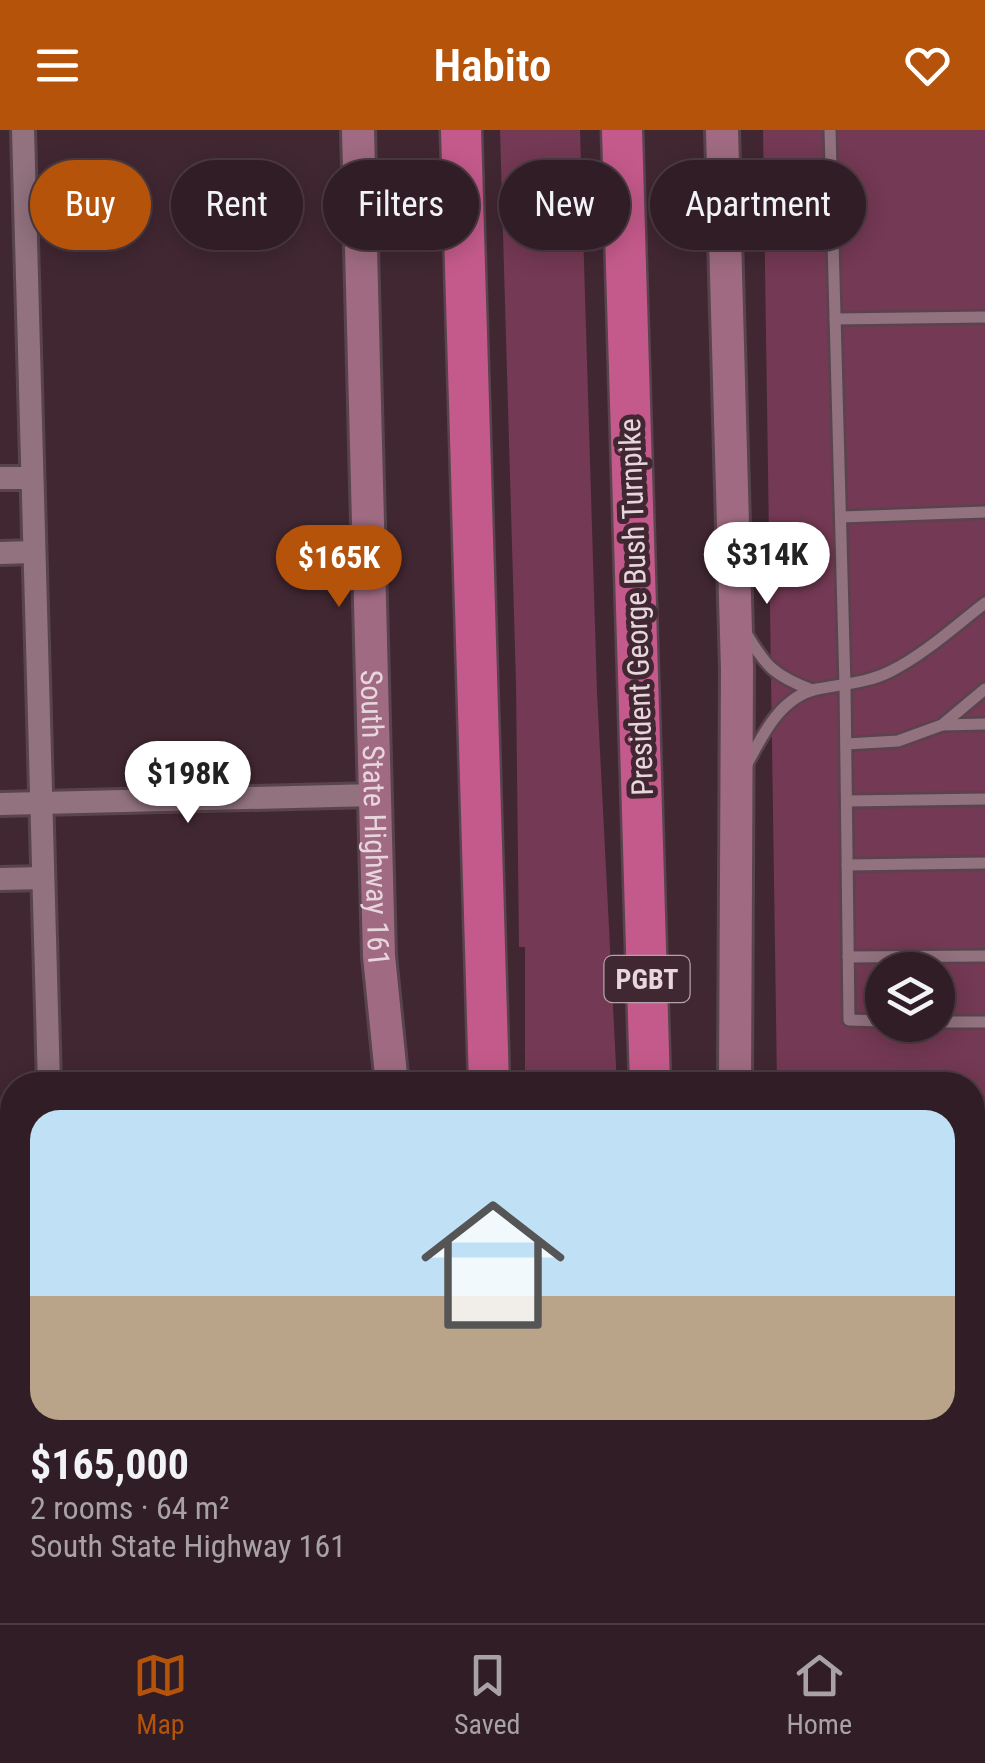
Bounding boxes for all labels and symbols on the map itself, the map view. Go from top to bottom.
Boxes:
street label: President George Bush Turnpike [612,418,660,796]
pin: $314K [697,522,837,607]
pin: $165K [269,525,409,610]
street label: South State Highway 161 [354,669,397,968]
pin: $198K [118,741,258,826]
road number: PGBT [604,956,690,1002]

